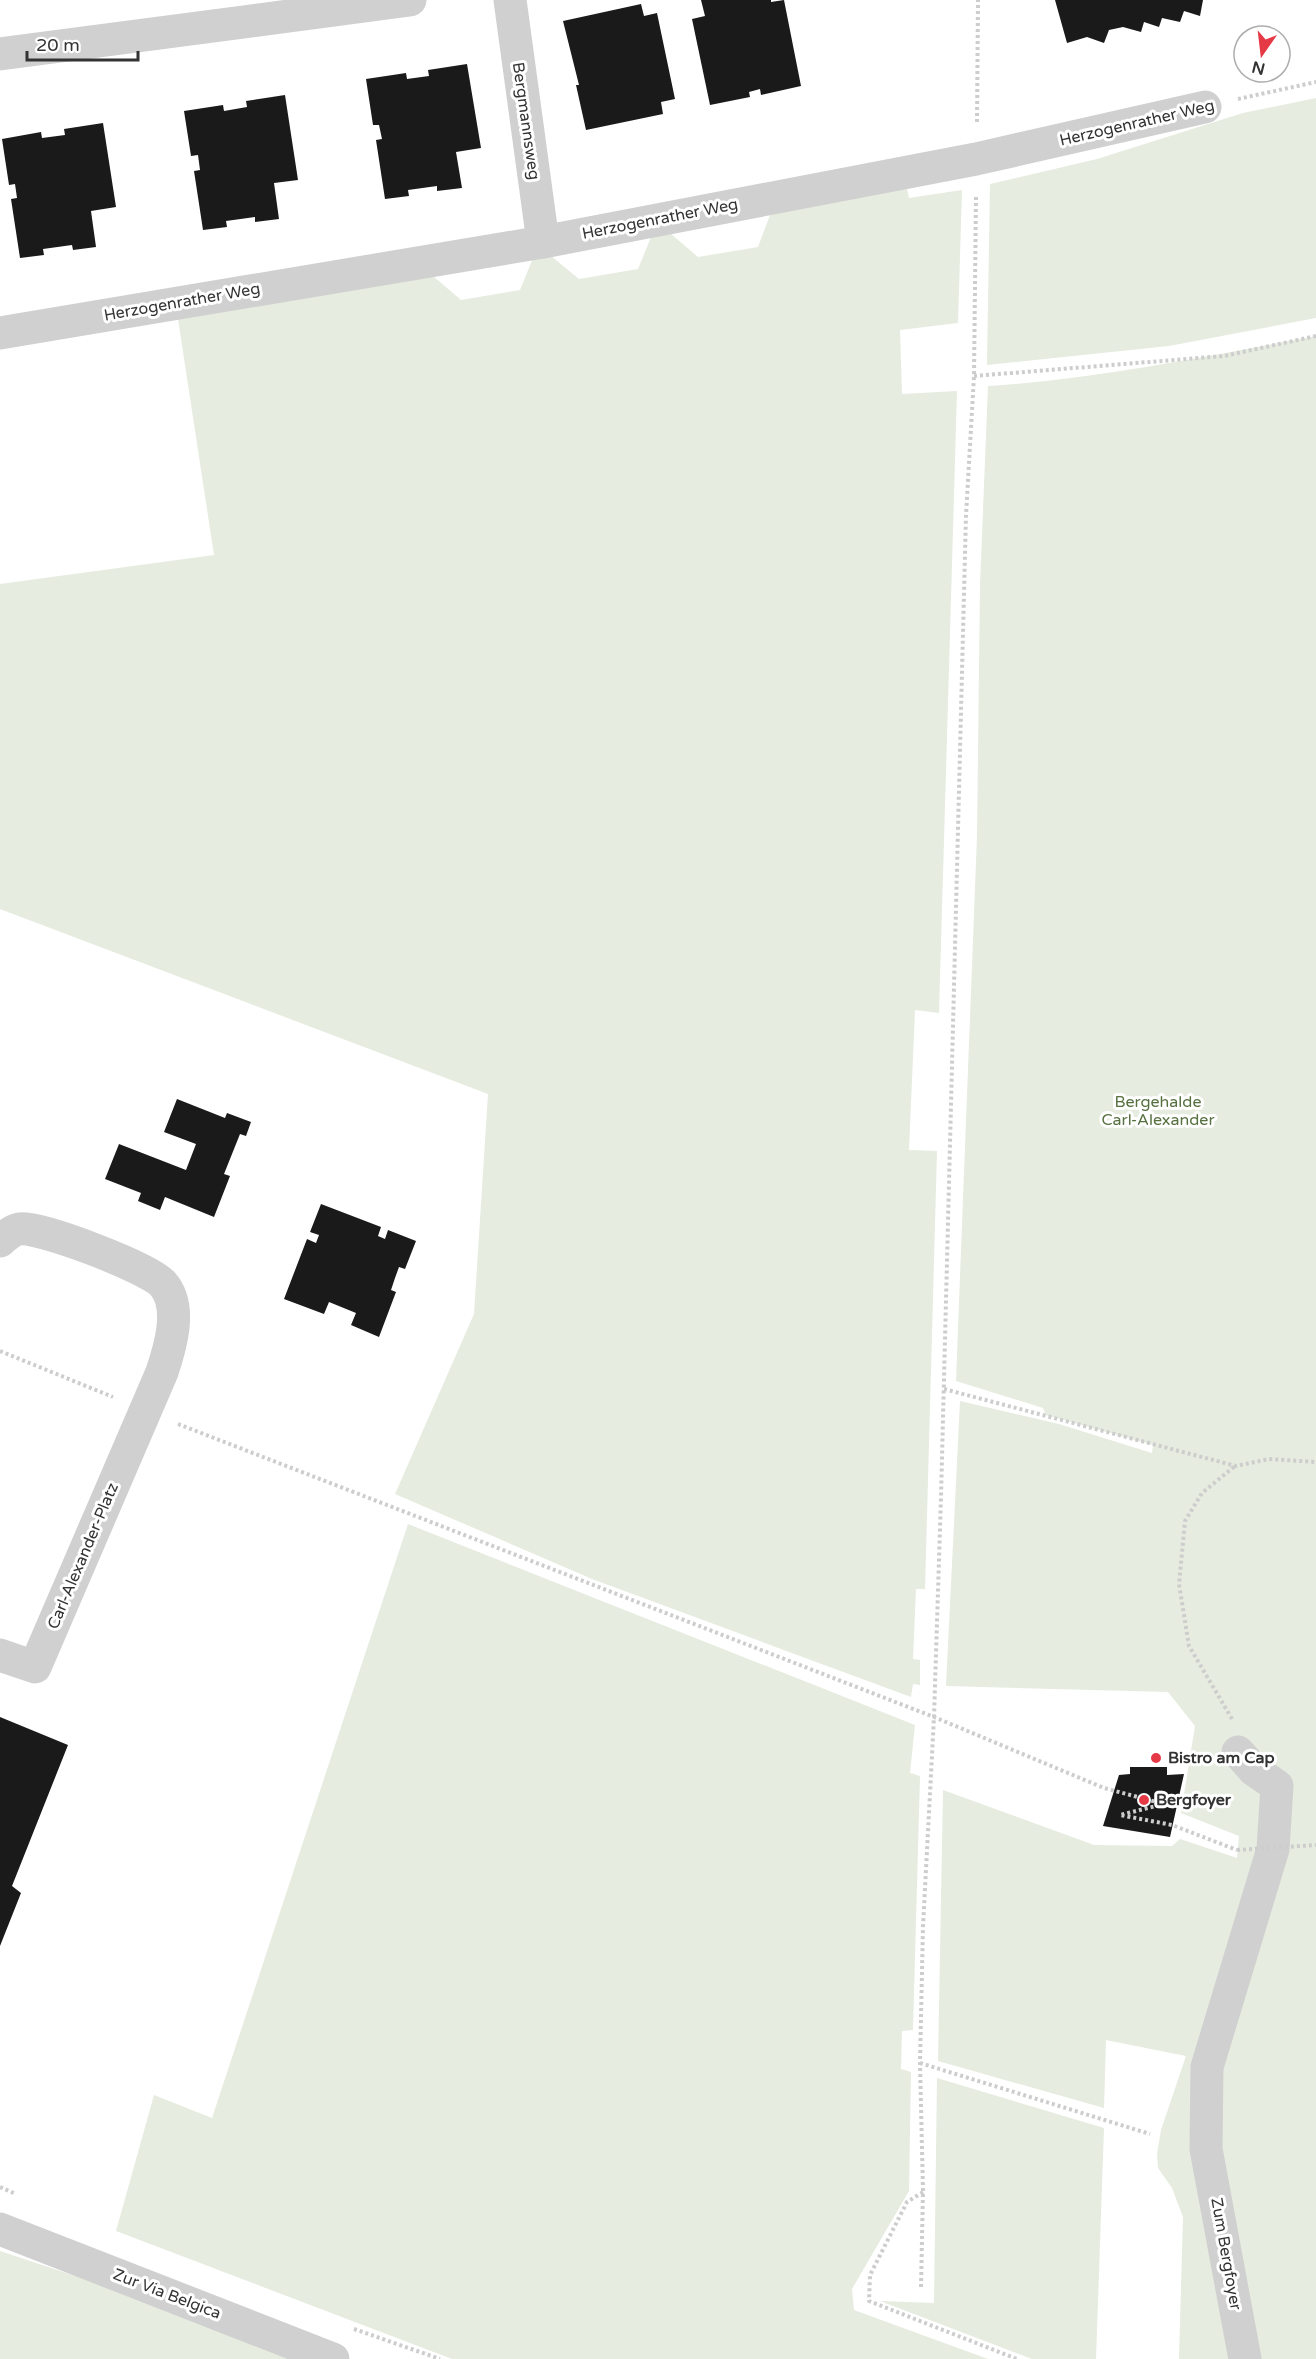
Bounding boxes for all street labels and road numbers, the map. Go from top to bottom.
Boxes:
street label: Bergmannsweg [508,61,544,181]
street label: Herzogenrather Weg [1058,95,1216,151]
street label: Herzogenrather Weg [580,194,740,244]
street label: Herzogenrather Weg [102,278,262,326]
street label: Carl-Alexander-Platz [43,1480,123,1632]
street label: Zum Bergfoyer [1206,2196,1246,2313]
street label: Zur Via Belgica [110,2264,224,2324]

